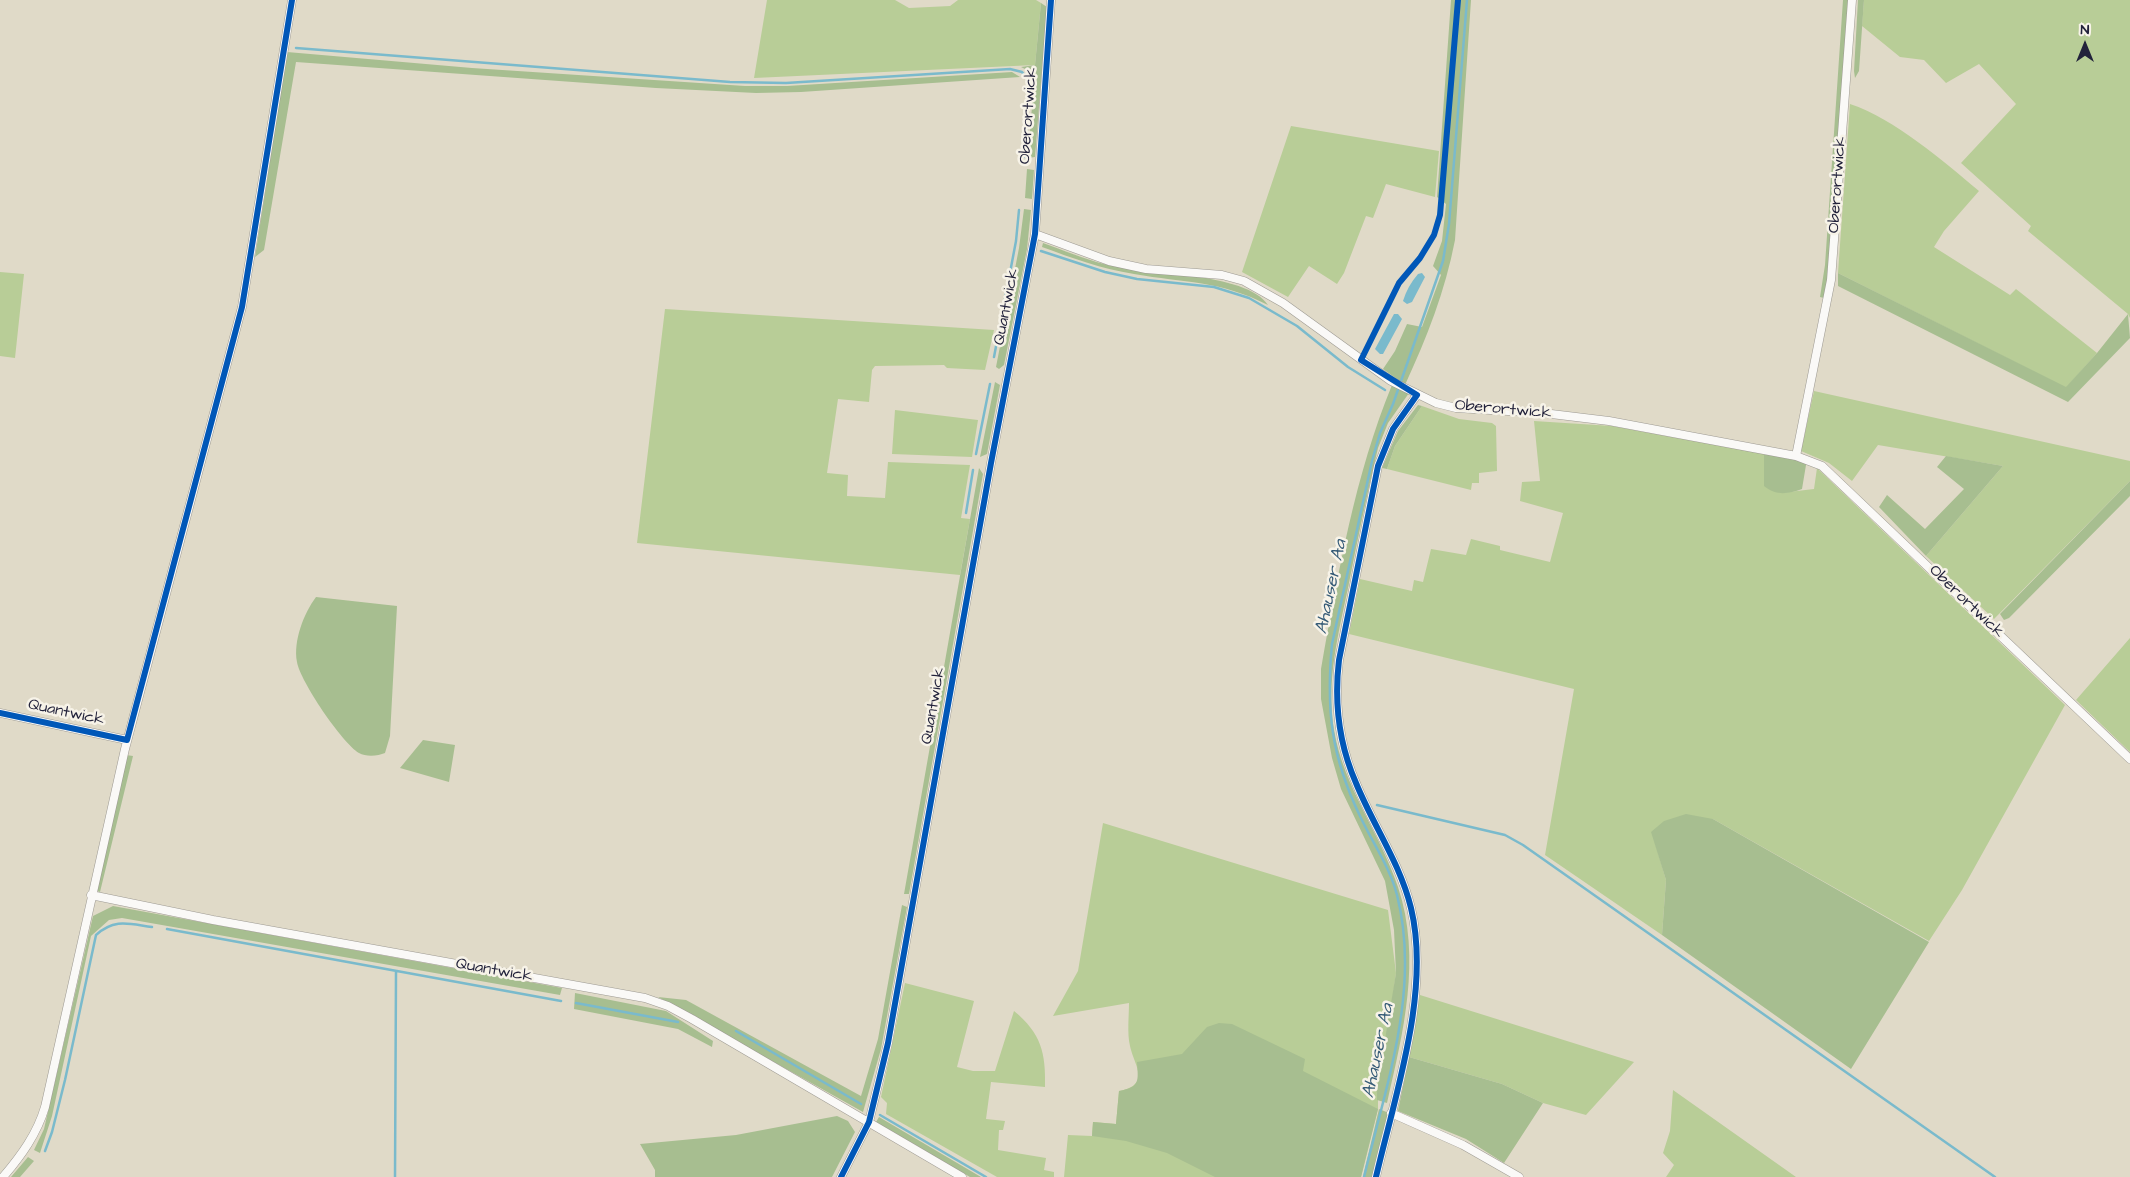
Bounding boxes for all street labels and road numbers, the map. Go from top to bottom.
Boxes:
street label: Oberortwick [1016,67,1042,165]
street label: Oberortwick [1825,136,1851,234]
street label: Quantwick [990,267,1024,347]
street label: Oberortwick [1454,396,1552,424]
street label: Oberortwick [1925,561,2007,643]
street label: Quantwick [918,666,950,746]
street label: Quantwick [26,696,106,730]
street label: Quantwick [454,955,534,987]

